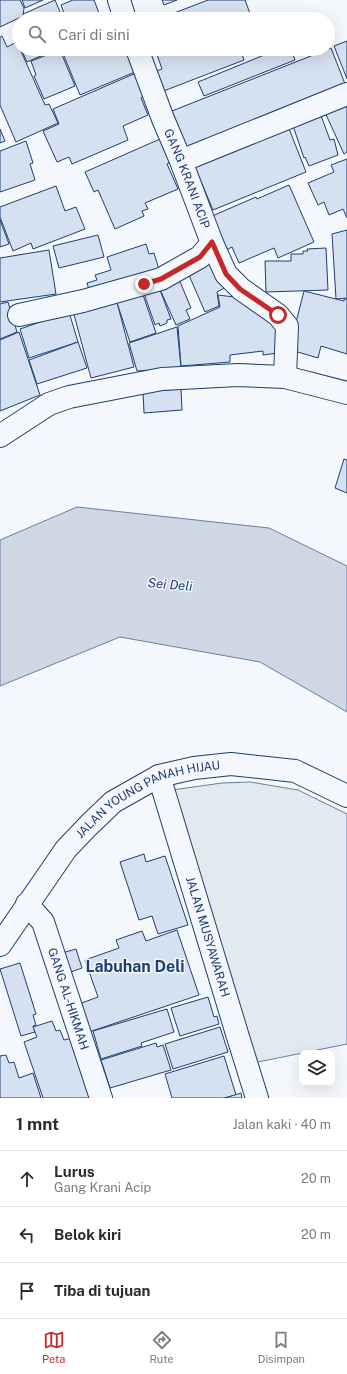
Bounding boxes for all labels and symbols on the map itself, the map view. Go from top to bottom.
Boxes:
street label: GANG KRANI ACIP [161,127,213,231]
route end [135,275,153,293]
route start [269,306,287,324]
water label: Sei Deli [147,575,194,594]
street label: JALAN YOUNG PANAH HIJAU [73,758,221,841]
street label: JALAN MUSYAWARAH [183,875,232,999]
street label: GANG AL-HIKMAH [45,946,92,1052]
district label: Labuhan Deli [85,957,185,976]

